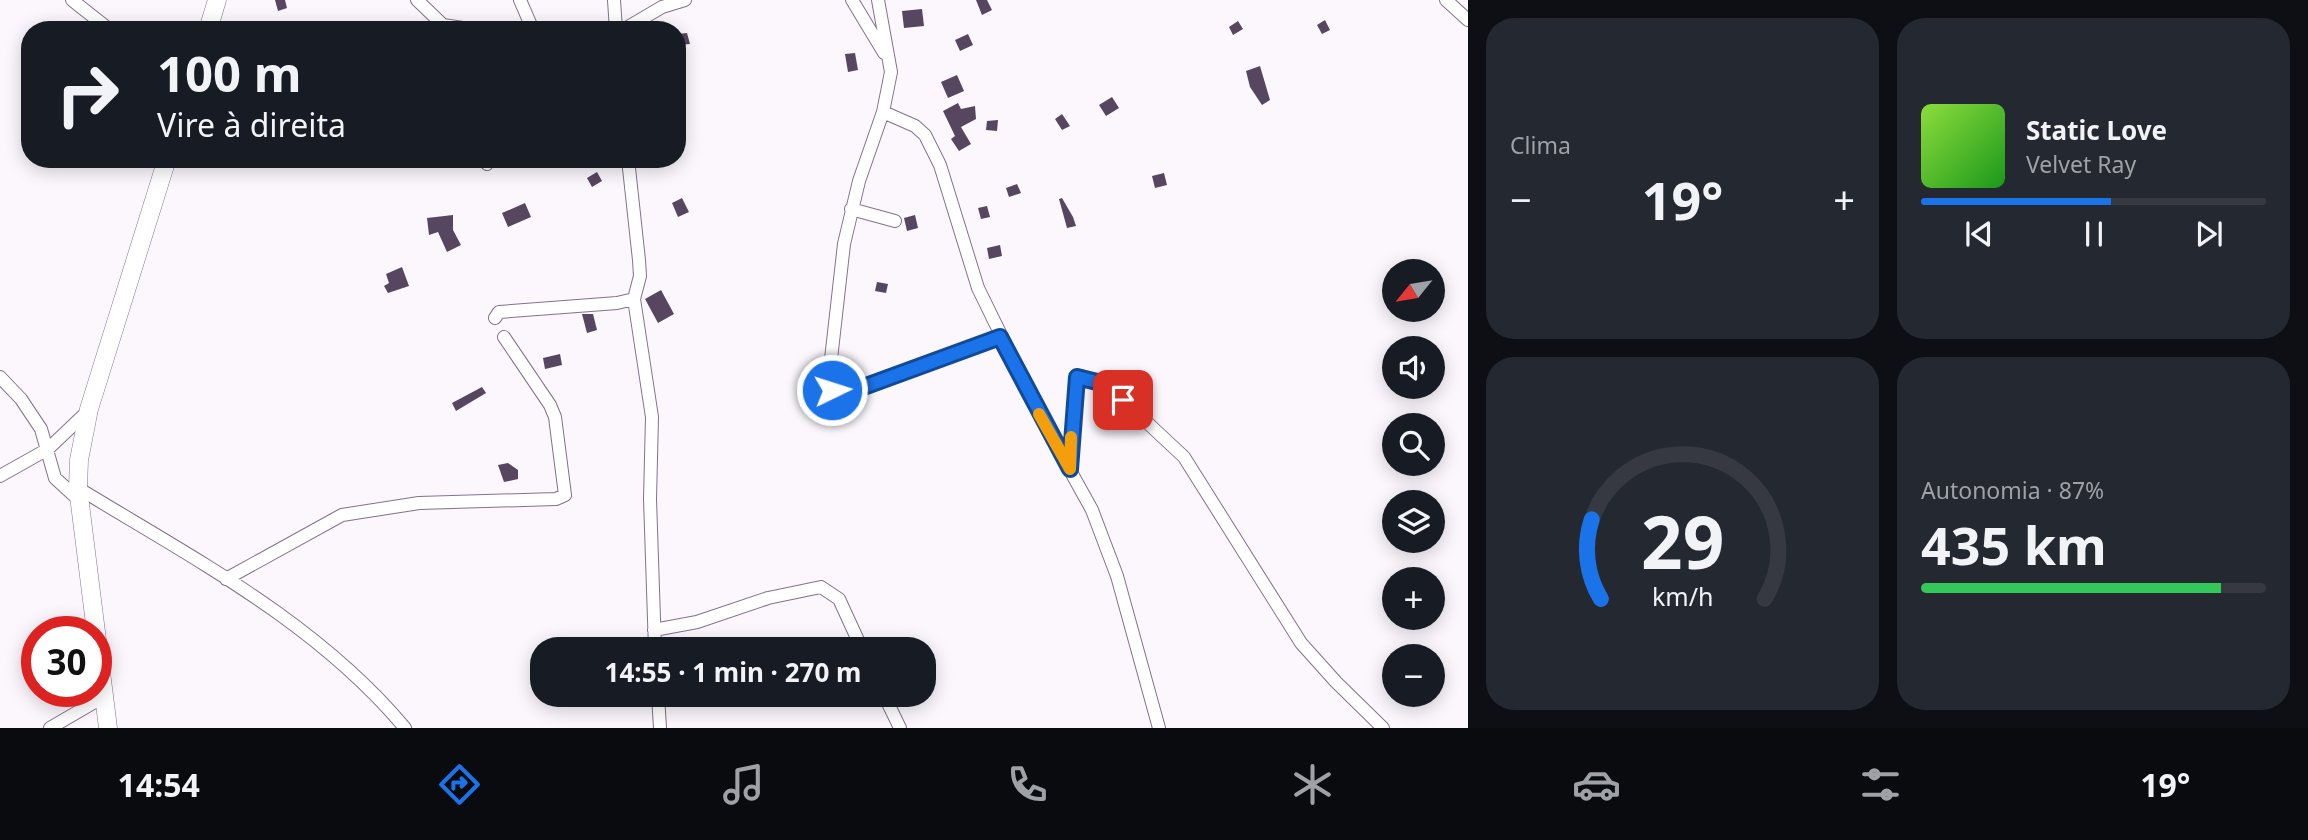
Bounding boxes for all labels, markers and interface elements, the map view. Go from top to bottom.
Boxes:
text: 100 m [157,40,302,106]
icon: right [42,49,133,140]
text: Vire à direita [157,103,346,146]
text: Static Love [2026,112,2167,148]
text: Clima [1510,129,1571,161]
text: Velvet Ray [2026,148,2136,180]
text: 19° [1642,164,1723,235]
text: − [1510,173,1532,225]
text: + [1833,173,1855,225]
icon: previous [1960,215,1998,253]
icon: pause [2075,215,2113,253]
icon: next [2190,215,2228,253]
north arrow [1382,259,1446,322]
map controls [1382,259,1445,707]
button: sound [1382,336,1445,399]
position arrow [795,353,869,427]
pin [1093,370,1153,430]
icon: arrive [1104,381,1142,419]
button: search [1382,413,1445,476]
text: Autonomia · 87% [1921,474,2104,506]
button: layers [1382,490,1445,553]
text: 29 [1641,492,1724,591]
text: 435 km [1921,509,2107,580]
button: + [1382,567,1445,630]
text: km/h [1652,579,1713,613]
speed limit sign: 30 [21,616,112,707]
button: − [1382,644,1445,707]
text: 14:55 · 1 min · 270 m [605,654,861,690]
icon: directions [435,760,484,809]
icon: music [719,760,768,809]
icon: phone [1003,760,1052,809]
icon: climate [1288,760,1337,809]
icon: car [1572,760,1621,809]
icon: filters [1856,760,1905,809]
text: 14:54 [118,763,200,806]
text: 19° [2140,763,2190,806]

